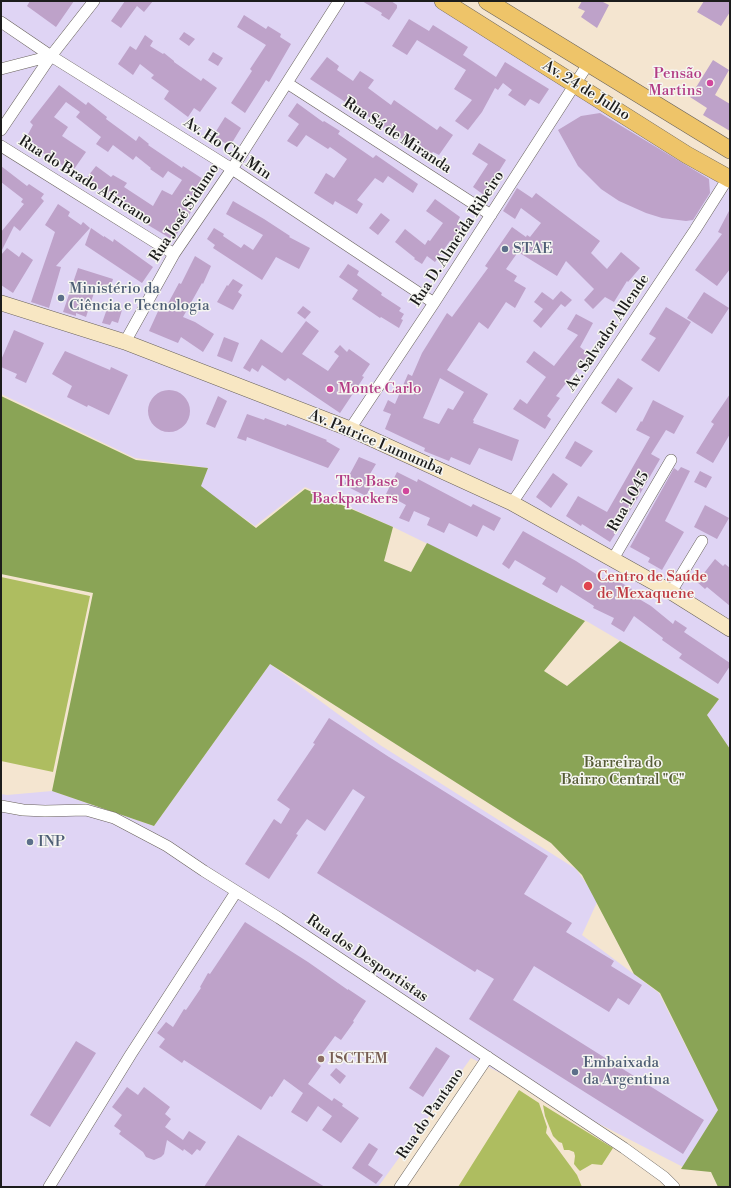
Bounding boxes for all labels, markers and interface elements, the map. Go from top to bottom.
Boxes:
street label: Av. 24 de Julho [539,57,633,125]
place label: Pensão Martins [648,65,702,100]
marker: Pensão Martins [705,78,715,88]
street label: Rua Sá de Miranda [340,94,454,178]
street label: Av. Ho Chi Min [180,114,274,184]
street label: Rua do Brado Africano [15,133,155,229]
street label: Rua José Sidumo [146,160,224,266]
street label: Rua D. Almeida Ribeiro [407,168,509,310]
place label: STAE [513,240,552,258]
marker: STAE [500,244,510,254]
street label: Av. Salvador Allende [562,271,654,395]
place label: Ministério da Ciência e Tecnologia [69,280,210,315]
marker: Ministério da Ciência e Tecnologia [56,293,66,303]
place label: Monte Carlo [338,380,421,398]
marker: Monte Carlo [325,384,335,394]
street label: Av. Patrice Lumumba [306,406,446,480]
street label: Rua 1.045 [604,469,654,535]
place label: The Base Backpackers [312,473,398,508]
marker: The Base Backpackers [401,486,411,496]
place label: Centro de Saúde de Mexaquene [597,568,707,603]
marker: Centro de Saúde de Mexaquene [582,580,594,592]
park label: Barreira do Bairro Central "C" [561,754,685,789]
place label: INP [38,833,65,851]
marker: INP [25,837,35,847]
street label: Rua dos Desportistas [303,912,431,1006]
place label: ISCTEM [329,1050,388,1068]
marker: ISCTEM [316,1054,326,1064]
place label: Embaixada da Argentina [583,1054,670,1089]
street label: Rua do Pantano [394,1065,468,1163]
marker: Embaixada da Argentina [570,1067,580,1077]

